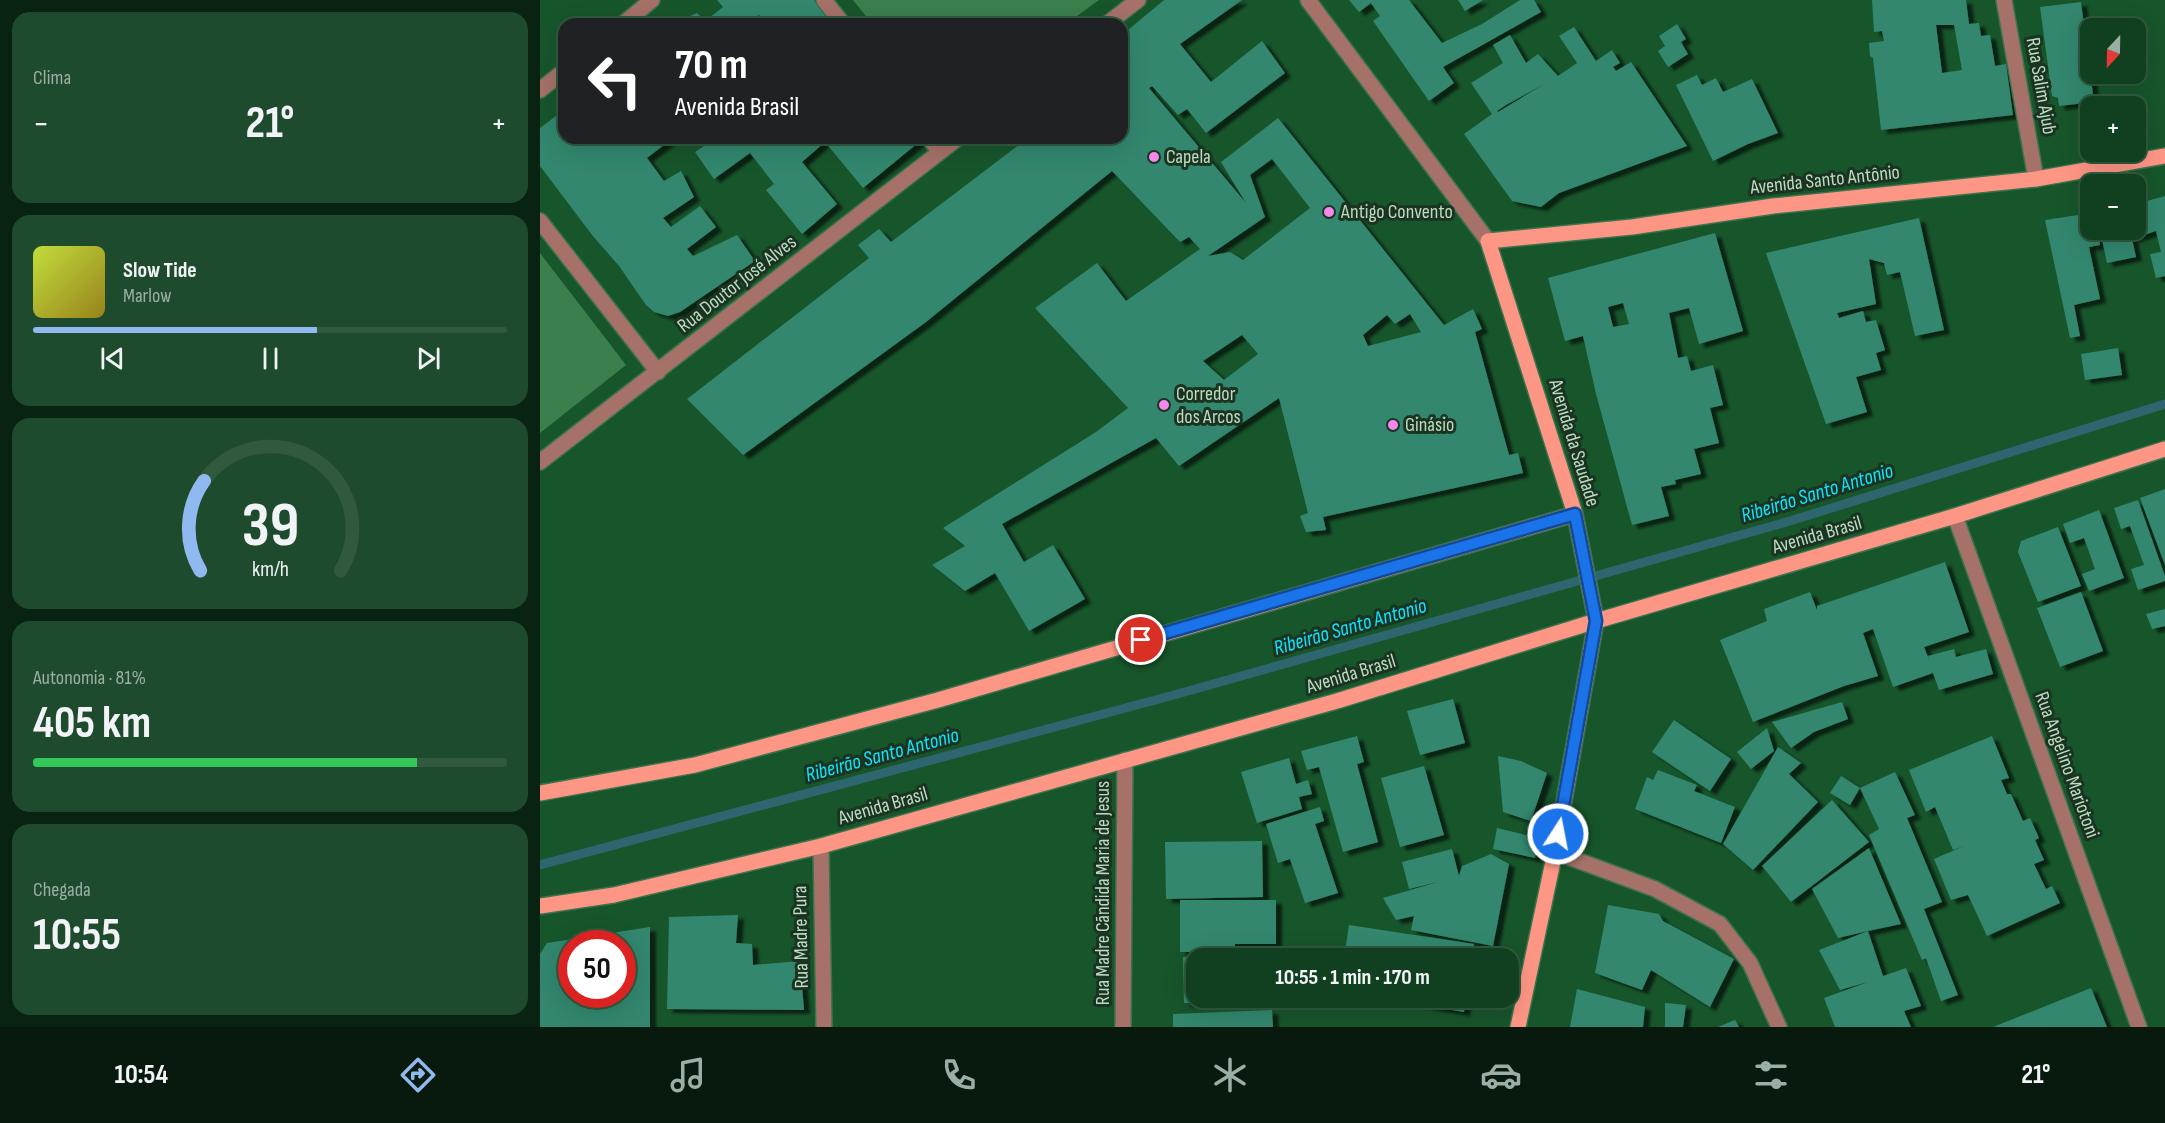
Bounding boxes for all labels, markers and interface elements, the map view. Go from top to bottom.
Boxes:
north arrow [2080,18,2146,84]
map controls [2080,18,2146,240]
street label: Rua Salim Ajub [2021,36,2061,136]
text: 70 m [675,40,748,91]
icon: left [576,42,654,120]
text: Clima [33,66,71,90]
text: Avenida Brasil [675,91,799,123]
text: 21° [246,96,294,151]
button: + [2080,96,2146,162]
text: − [33,104,49,144]
text: + [491,104,507,144]
place label: Capela [1166,145,1211,169]
marker: Capela [1147,150,1161,164]
street label: Avenida Santo Antônio [1748,160,1901,200]
button: − [2080,174,2146,240]
place label: Antigo Convento [1340,200,1453,224]
marker: Antigo Convento [1322,205,1336,219]
street label: Rua Doutor José Alves [673,230,801,338]
text: Slow Tide [123,257,197,284]
text: Marlow [123,284,171,308]
icon: previous [96,342,129,375]
icon: pause [254,342,287,375]
icon: next [412,342,445,375]
street label: Avenida da Saudade [1543,376,1605,509]
place label: Corredor dos Arcos [1176,382,1241,429]
marker: Corredor dos Arcos [1157,398,1171,412]
place label: Ginásio [1405,413,1454,437]
marker: Ginásio [1386,418,1400,432]
water label: Ribeirão Santo Antonio [1738,458,1897,528]
text: 39 [241,489,299,564]
street label: Avenida Brasil [1768,511,1865,560]
text: km/h [251,557,289,582]
water label: Ribeirão Santo Antonio [1271,593,1430,661]
pin [1115,614,1166,665]
icon: arrive [1124,623,1157,656]
street label: Avenida Brasil [1303,649,1399,699]
text: Autonomia · 81% [33,666,146,690]
street label: Rua Angelino Mariotoni [2029,689,2105,841]
text: 405 km [33,696,151,751]
water label: Ribeirão Santo Antonio [803,722,962,787]
street label: Rua Madre Cãndida Maria de Jesus [1091,781,1115,1005]
street label: Avenida Brasil [834,782,931,831]
position arrow [1526,802,1590,866]
text: Chegada [33,878,91,902]
street label: Rua Madre Pura [788,885,814,989]
text: 10:55 [33,908,121,963]
speed limit sign: 50 [558,930,636,1008]
text: 10:55 · 1 min · 170 m [1275,964,1430,991]
icon: directions [397,1054,439,1096]
icon: music [667,1054,709,1096]
icon: phone [938,1054,980,1096]
icon: climate [1209,1054,1251,1096]
icon: car [1480,1054,1522,1096]
icon: filters [1750,1054,1792,1096]
text: 10:54 [114,1059,168,1091]
text: 21° [2021,1059,2051,1091]

